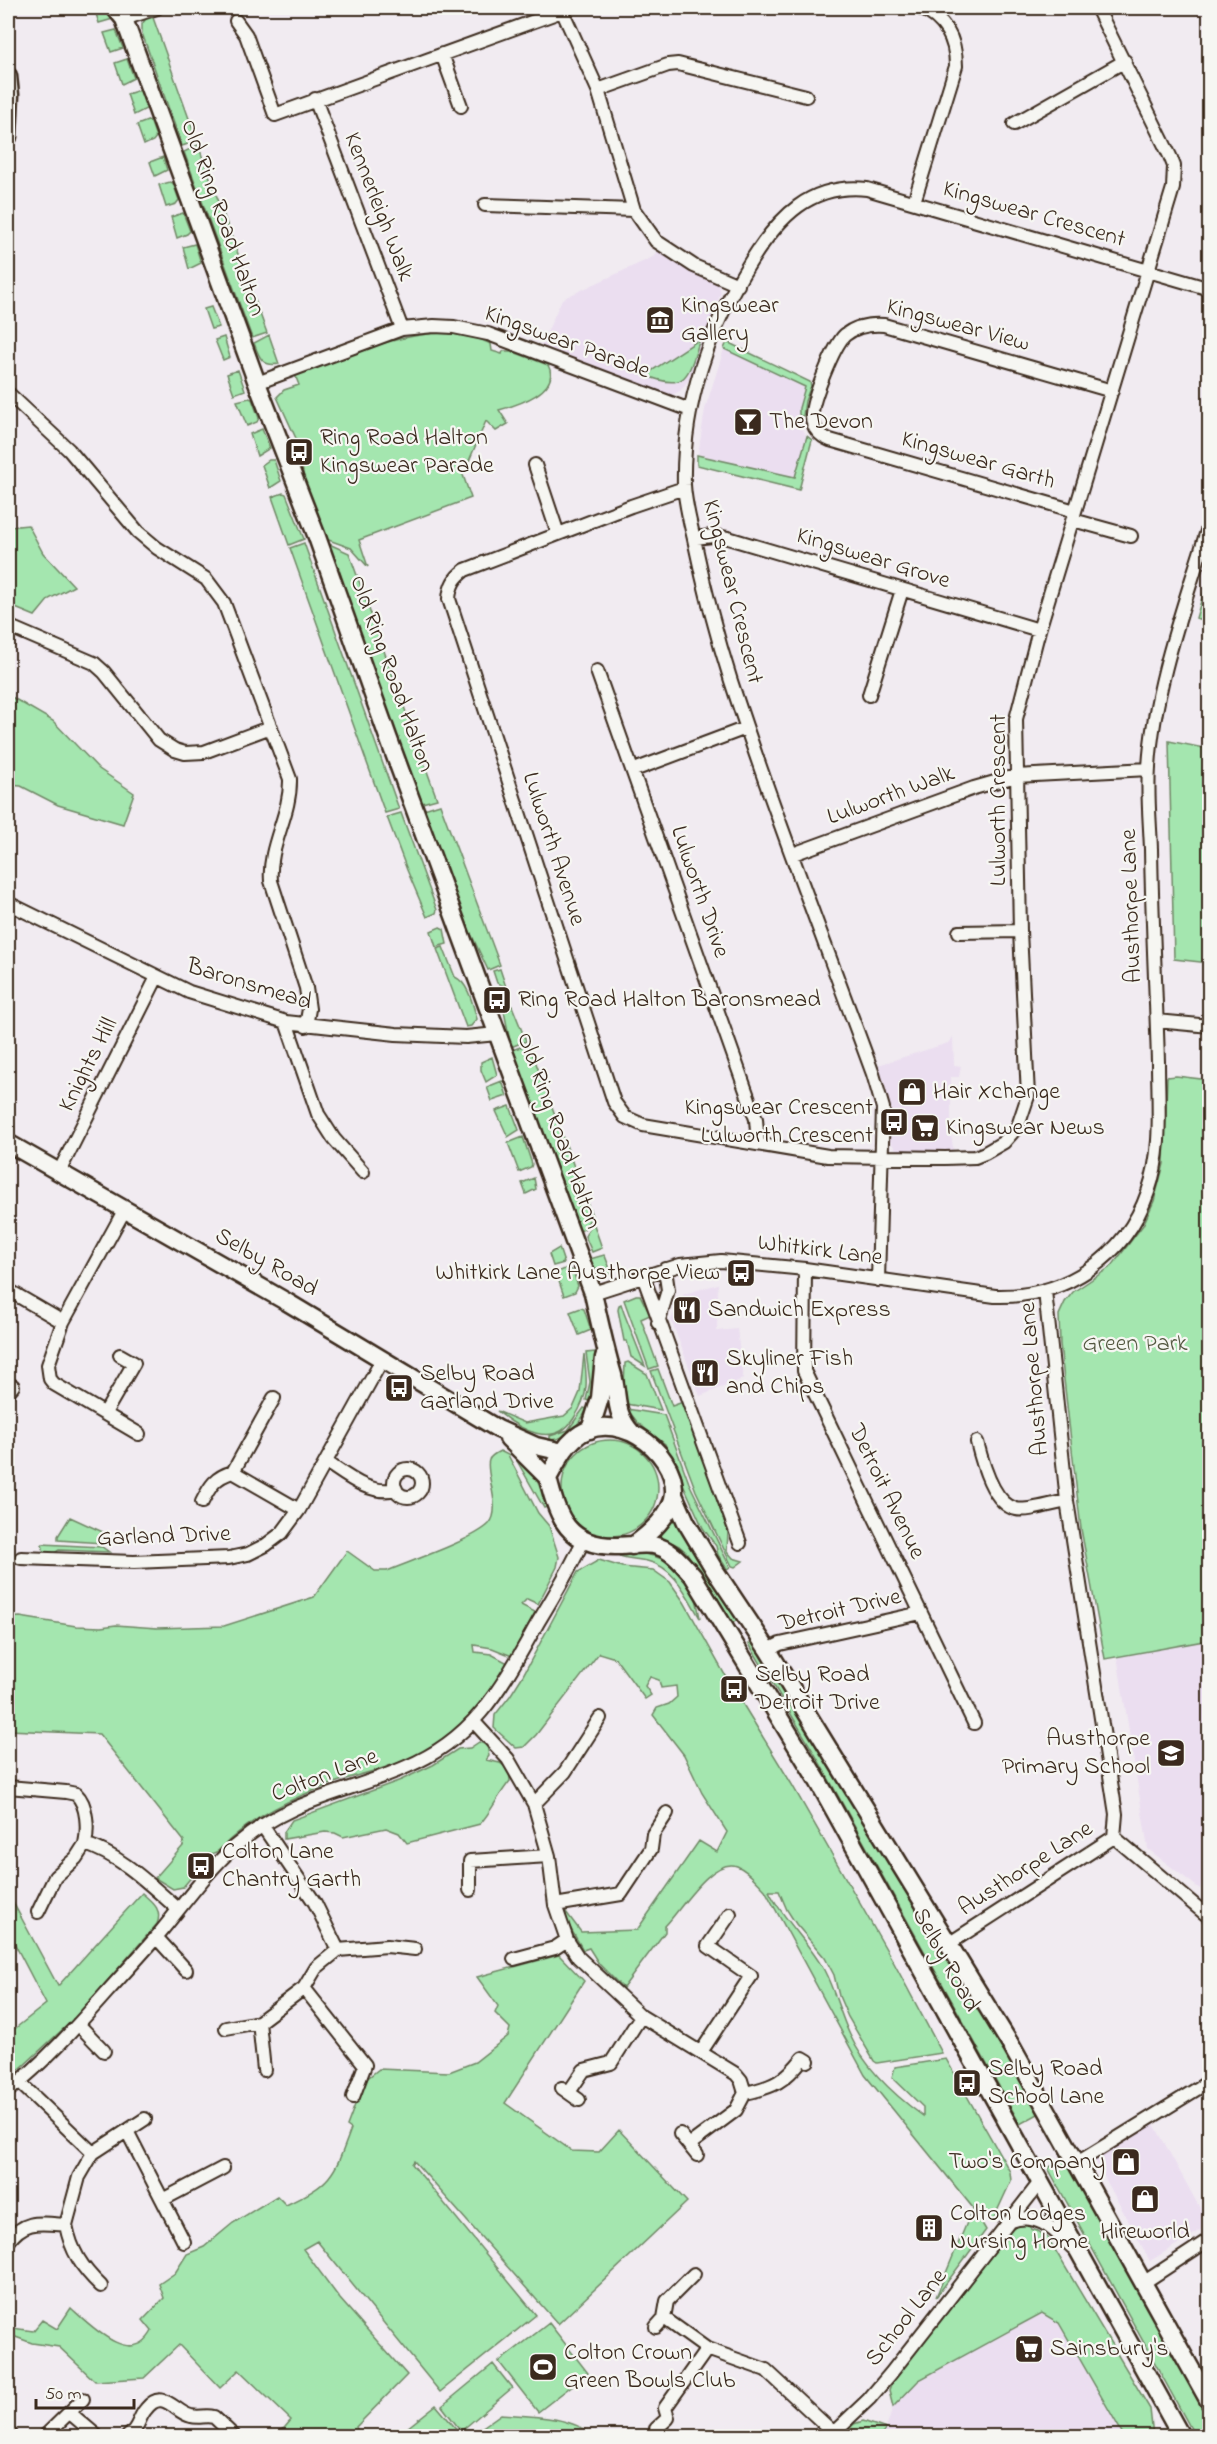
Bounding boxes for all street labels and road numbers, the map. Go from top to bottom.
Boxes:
street label: Old Ring Road Halton [170,115,274,321]
street label: Kennerleigh Walk [334,128,423,287]
street label: Kingswear Crescent [939,172,1129,258]
street label: Kingswear View [882,290,1034,362]
street label: Kingswear Parade [479,297,655,389]
street label: Kingswear Garth [897,422,1059,500]
street label: Kingswear Crescent [692,496,772,688]
street label: Kingswear Grove [792,519,955,599]
street label: Old Ring Road Halton [339,571,443,777]
street label: Lulworth Crescent [982,714,1017,886]
street label: Lulworth Walk [822,757,960,835]
street label: Lulworth Avenue [512,768,594,930]
street label: Lulworth Drive [660,821,738,963]
street label: Austhorpe Lane [1112,828,1152,984]
street label: Baronsmead [181,949,316,1021]
street label: Knights Hill [50,1012,128,1118]
street label: Old Ring Road Halton [506,1028,610,1234]
street label: Selby Road [207,1219,325,1308]
street label: Whitkirk Lane [756,1226,885,1276]
street label: Austhorpe Lane [1011,1300,1059,1457]
street label: Detroit Avenue [838,1418,934,1566]
street label: Garland Drive [96,1517,232,1557]
street label: Detroit Drive [774,1580,905,1642]
street label: Colton Lane [267,1740,384,1812]
street label: Austhorpe Lane [952,1812,1100,1926]
street label: Selby Road [901,1901,988,2019]
street label: School Lane [857,2261,957,2375]

